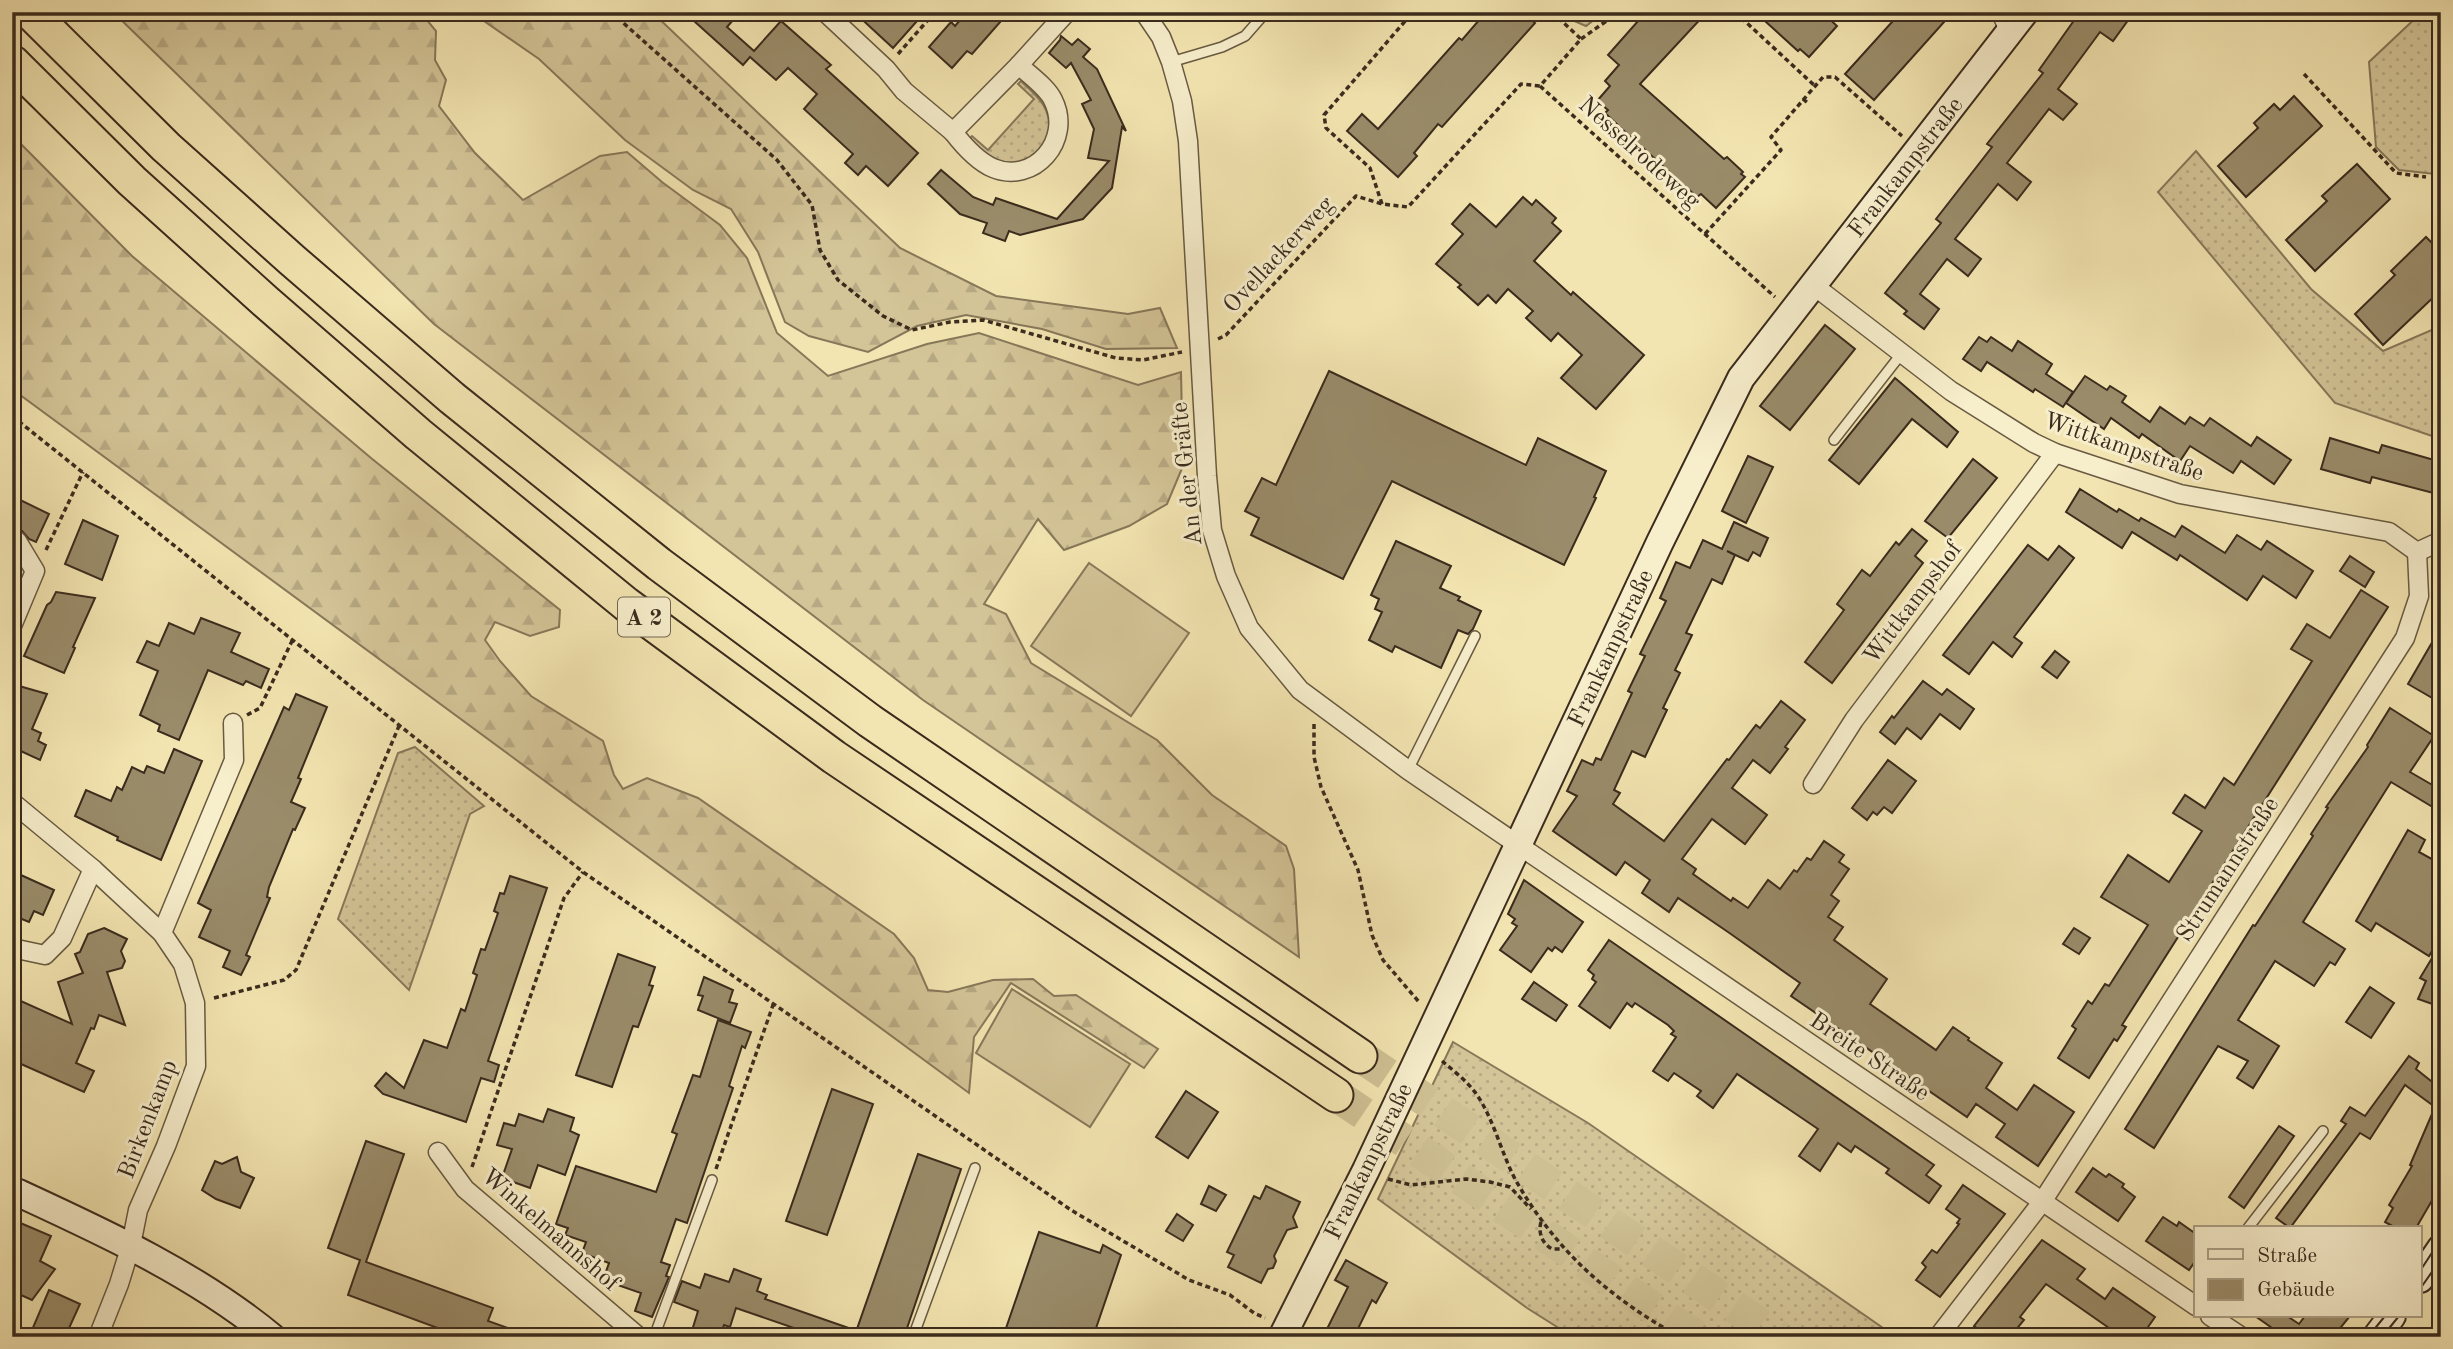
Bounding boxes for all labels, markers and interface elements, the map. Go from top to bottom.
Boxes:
street label: Nesselrodeweg [1573,93,1704,214]
street label: Frankampstraße [1845,94,1969,243]
street label: Ovellackerweg [1220,192,1339,318]
street label: An der Gräfte [1169,401,1207,547]
street label: Wittkampstraße [2040,409,2207,487]
street label: Wittkampshof [1860,536,1968,669]
street label: Frankampstraße [1565,566,1659,731]
road number: A 2 [618,597,670,636]
street label: Strumannstraße [2173,794,2284,947]
street label: Breite Straße [1805,1009,1933,1106]
street label: Birkenkamp [115,1057,183,1182]
street label: Frankampstraße [1322,1080,1418,1244]
street label: Winkelmannshof [476,1164,624,1297]
legend [2194,1226,2422,1318]
text: Straße [2257,1246,2317,1267]
text: Gebäude [2257,1280,2335,1301]

